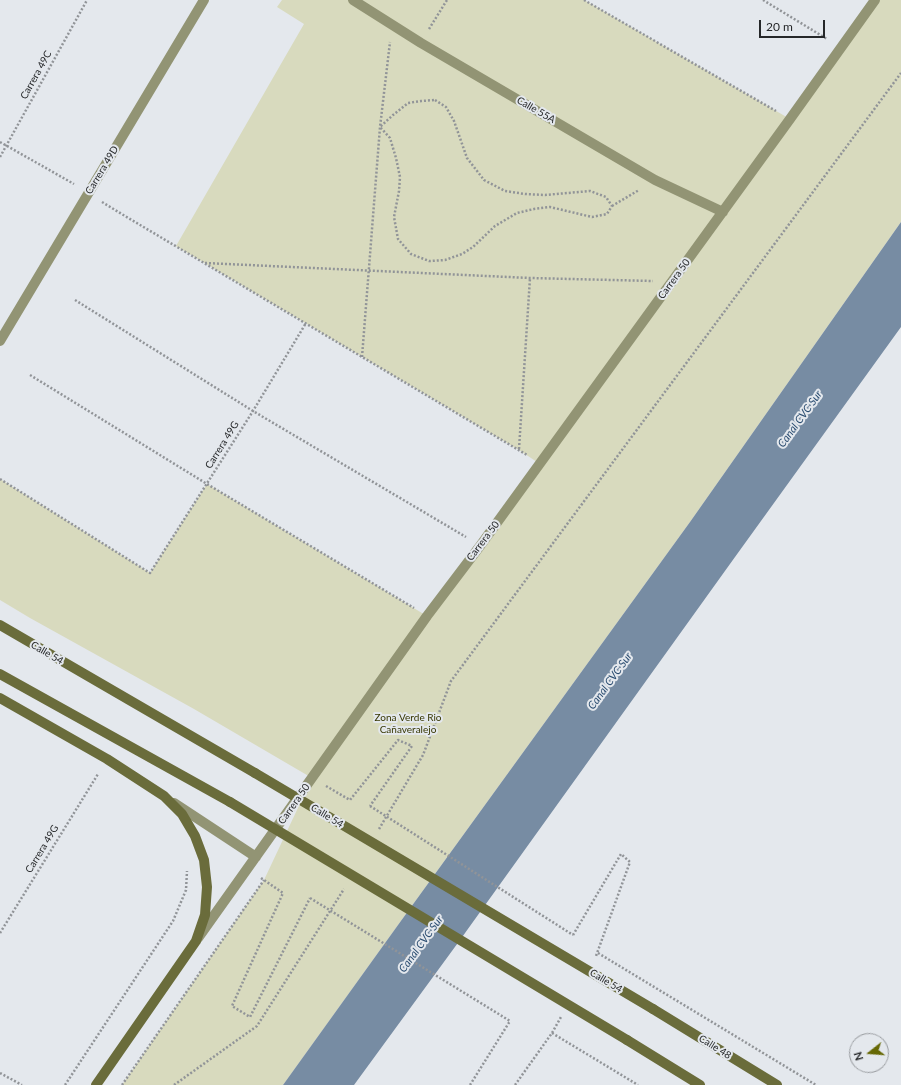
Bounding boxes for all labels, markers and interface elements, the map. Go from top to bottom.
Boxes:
scale bar [761,12,827,38]
text: 20 m [766,19,793,34]
street label: Carrera 49C [18,49,54,101]
street label: Calle 55A [515,94,557,126]
street label: Carrera 49D [83,144,121,196]
street label: Carrera 50 [655,257,693,301]
water label: Canal CVC Sur [775,388,825,450]
street label: Carrera 49G [203,419,241,471]
street label: Carrera 50 [464,519,502,563]
street label: Calle 54 [28,639,66,667]
water label: Canal CVC Sur [585,650,635,712]
park label: Zona Verde Rio Cañaveralejo [374,712,442,736]
street label: Carrera 50 [276,781,312,827]
street label: Calle 54 [309,802,345,830]
street label: Carrera 49G [23,823,61,875]
water label: Canal CVC Sur [396,913,446,975]
street label: Calle 54 [588,967,624,995]
street label: Calle 48 [697,1032,733,1062]
north arrow [849,1033,889,1073]
text: N [851,1050,865,1062]

